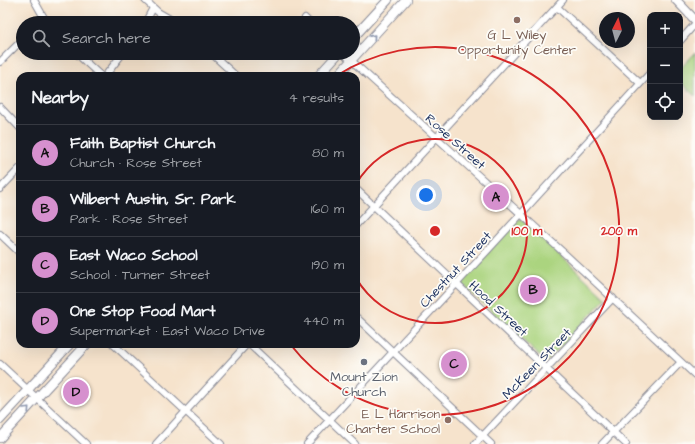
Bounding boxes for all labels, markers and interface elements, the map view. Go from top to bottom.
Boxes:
north arrow [599,12,635,48]
map controls [647,12,683,120]
button: + [647,12,683,48]
marker: G L Wiley Opportunity Center [512,15,522,25]
search box [16,16,360,60]
place label: G L Wiley Opportunity Center [458,26,576,60]
icon: search [30,27,52,49]
text: Search here [62,28,151,49]
one-way arrow [368,34,375,42]
button: − [647,48,683,84]
button: locate [647,84,683,120]
text: Nearby [32,86,89,110]
text: 4 results [289,89,344,107]
street label: Rose Street [421,110,490,174]
text: Faith Baptist Church [70,133,215,154]
text: A [41,144,49,162]
text: 80 m [312,144,344,162]
text: Church · Rose Street [70,154,202,172]
pin: A [483,182,509,212]
your location [416,185,436,205]
text: Wilbert Austin, Sr. Park [70,189,236,210]
text: B [40,200,50,218]
text: 160 m [311,200,344,218]
text: Park · Rose Street [70,210,188,228]
text: 100 m [512,223,543,240]
text: 200 m [600,223,638,240]
centre of rings [428,224,442,238]
street label: Chestnut Street [416,227,496,312]
text: East Waco School [70,245,198,266]
text: C [40,256,50,274]
text: 190 m [311,256,344,274]
text: School · Turner Street [70,266,210,284]
pin: B [520,275,546,305]
street label: Hood Street [465,277,532,341]
text: One Stop Food Mart [70,301,216,322]
text: D [41,312,49,330]
text: 440 m [303,312,344,330]
text: Supermarket · East Waco Drive [70,322,265,340]
street label: McKeen Street [498,324,576,403]
pin: C [441,349,467,379]
marker: Mount Zion Church [359,357,369,367]
place label: Mount Zion Church [330,368,398,401]
pin: D [63,377,89,407]
place label: E L Harrison Charter School [346,405,440,438]
one-way arrow [22,406,30,414]
marker: E L Harrison Charter School [443,415,453,425]

